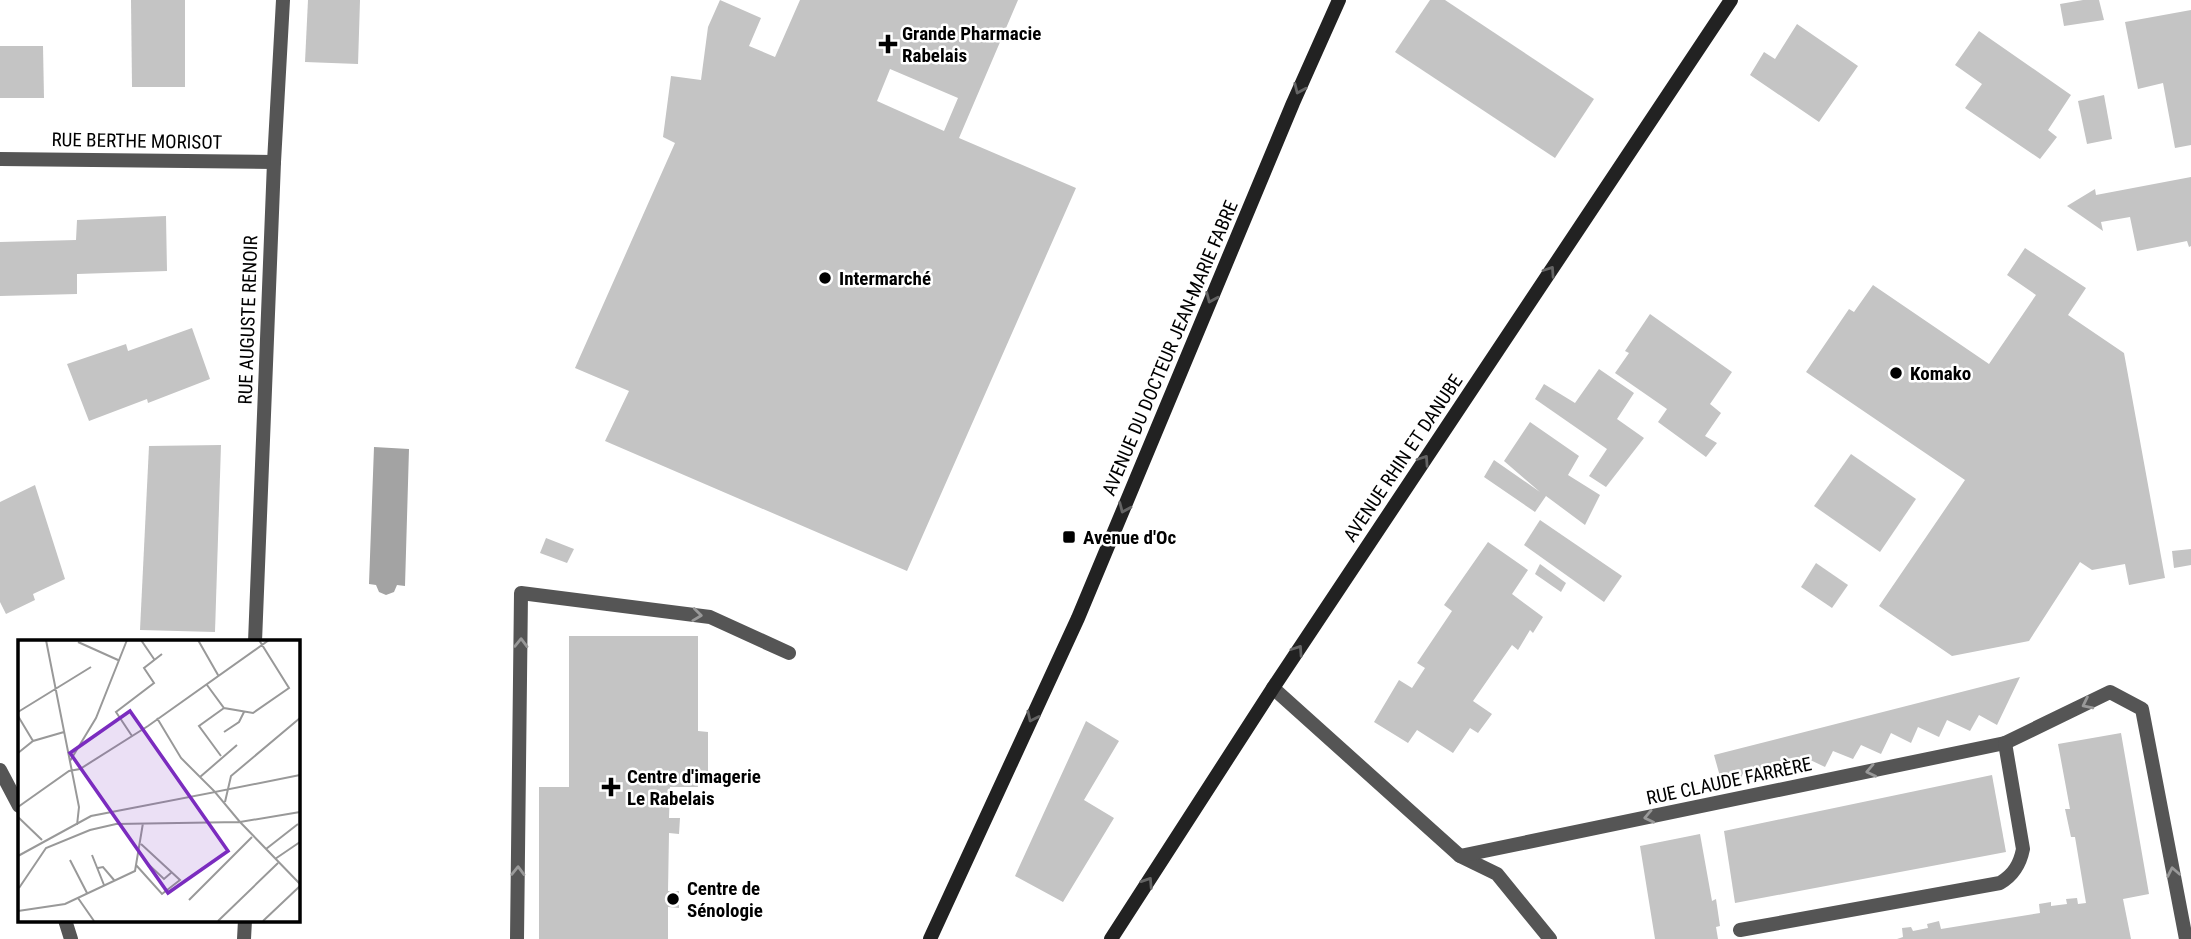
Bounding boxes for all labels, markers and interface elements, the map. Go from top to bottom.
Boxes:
place label: Grande Pharmacie Rabelais [902,22,1041,67]
marker: Grande Pharmacie Rabelais [880,36,896,52]
one-way arrow [1293,81,1307,94]
street label: RUE BERTHE MORISOT [51,128,223,154]
street label: AVENUE DU DOCTEUR JEAN-MARIE FABRE [1097,197,1243,499]
street label: RUE AUGUSTE RENOIR [234,235,262,405]
one-way arrow [1542,266,1555,279]
place label: Intermarché [839,267,931,290]
marker: Intermarché [817,270,833,286]
one-way arrow [1206,292,1220,304]
place label: Komako [1910,362,1971,385]
marker: Komako [1888,365,1904,381]
street label: AVENUE RHIN ET DANUBE [1338,370,1468,546]
one-way arrow [1416,455,1429,468]
one-way arrow [1118,502,1132,514]
place label: Avenue d'Oc [1083,526,1176,549]
marker: Avenue d'Oc [1061,529,1077,545]
one-way arrow [691,608,703,623]
one-way arrow [513,638,529,648]
inset map [18,640,299,922]
one-way arrow [1290,644,1303,657]
one-way arrow [2082,695,2094,709]
one-way arrow [1026,709,1040,722]
street label: RUE CLAUDE FARRÈRE [1644,752,1814,810]
one-way arrow [1865,762,1877,777]
place label: Centre d'imagerie Le Rabelais [627,765,761,810]
marker: Centre d'imagerie Le Rabelais [601,777,621,797]
one-way arrow [1643,808,1655,823]
one-way arrow [510,865,526,876]
one-way arrow [2166,866,2181,878]
one-way arrow [1139,876,1152,889]
place label: Centre de Sénologie [687,877,763,922]
marker: Centre de Sénologie [665,891,681,907]

